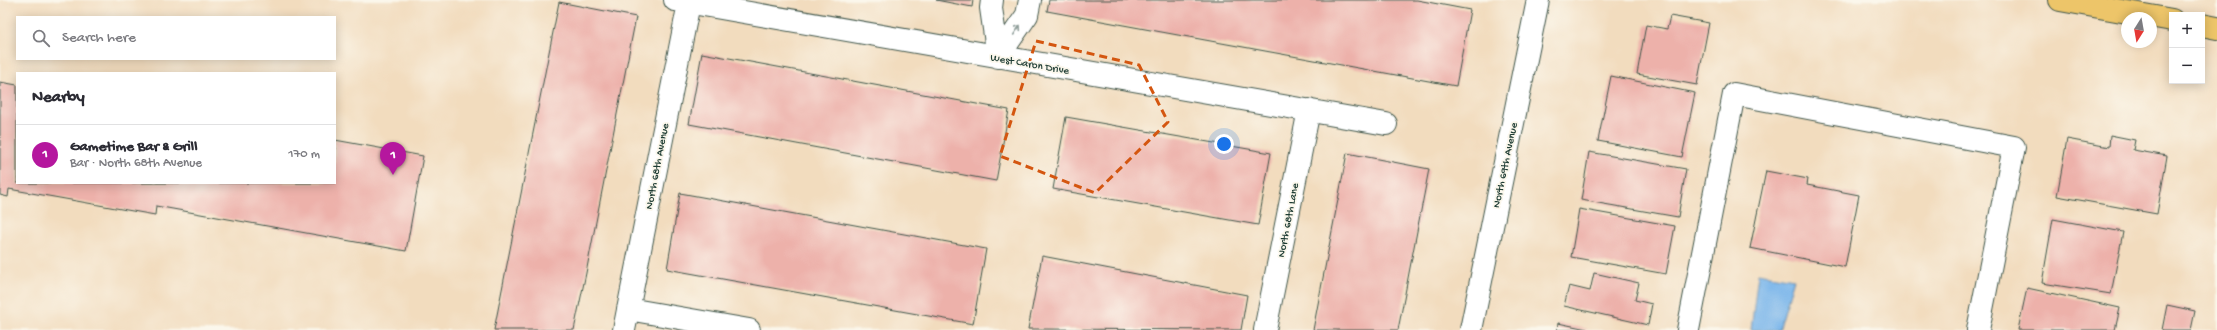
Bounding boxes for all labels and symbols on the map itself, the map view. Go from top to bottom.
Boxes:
north arrow [2121,12,2157,48]
one-way arrow [1013,25,1021,36]
street label: West Caron Drive [989,52,1070,78]
street label: North 69th Avenue [1491,121,1521,209]
street label: North 68th Avenue [644,122,672,210]
your location [1214,134,1234,154]
pin: 1 [380,142,406,175]
street label: North 68th Lane [1276,182,1302,259]

